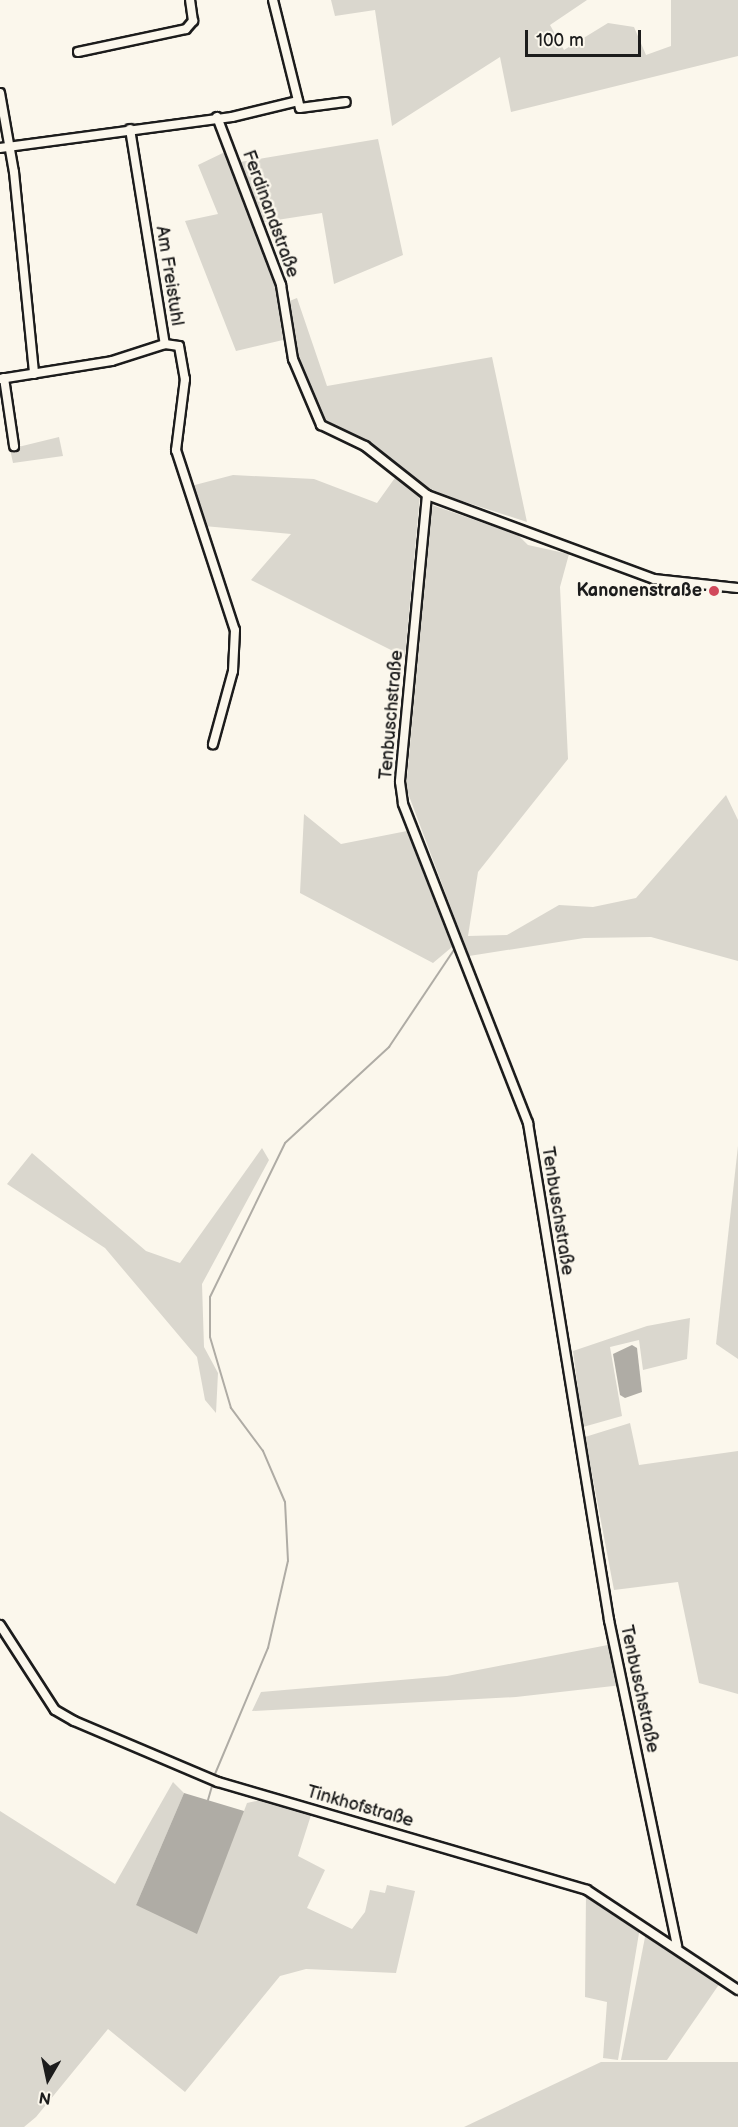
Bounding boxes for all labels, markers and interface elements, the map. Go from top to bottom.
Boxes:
scale bar [528,18,644,56]
text: 100 m [536,30,584,51]
street label: Ferdinandstraße [237,147,303,281]
street label: Am Freistuhl [150,225,188,327]
place label: Kanonenstraße [576,580,702,602]
marker: Kanonenstraße [707,584,721,598]
street label: Tenbuschstraße [376,649,408,781]
street label: Tenbuschstraße [536,1145,578,1277]
street label: Tenbuschstraße [615,1623,663,1755]
street label: Tinkhofstraße [304,1781,416,1833]
north arrow [18,2049,78,2109]
text: N [38,2087,53,2108]

